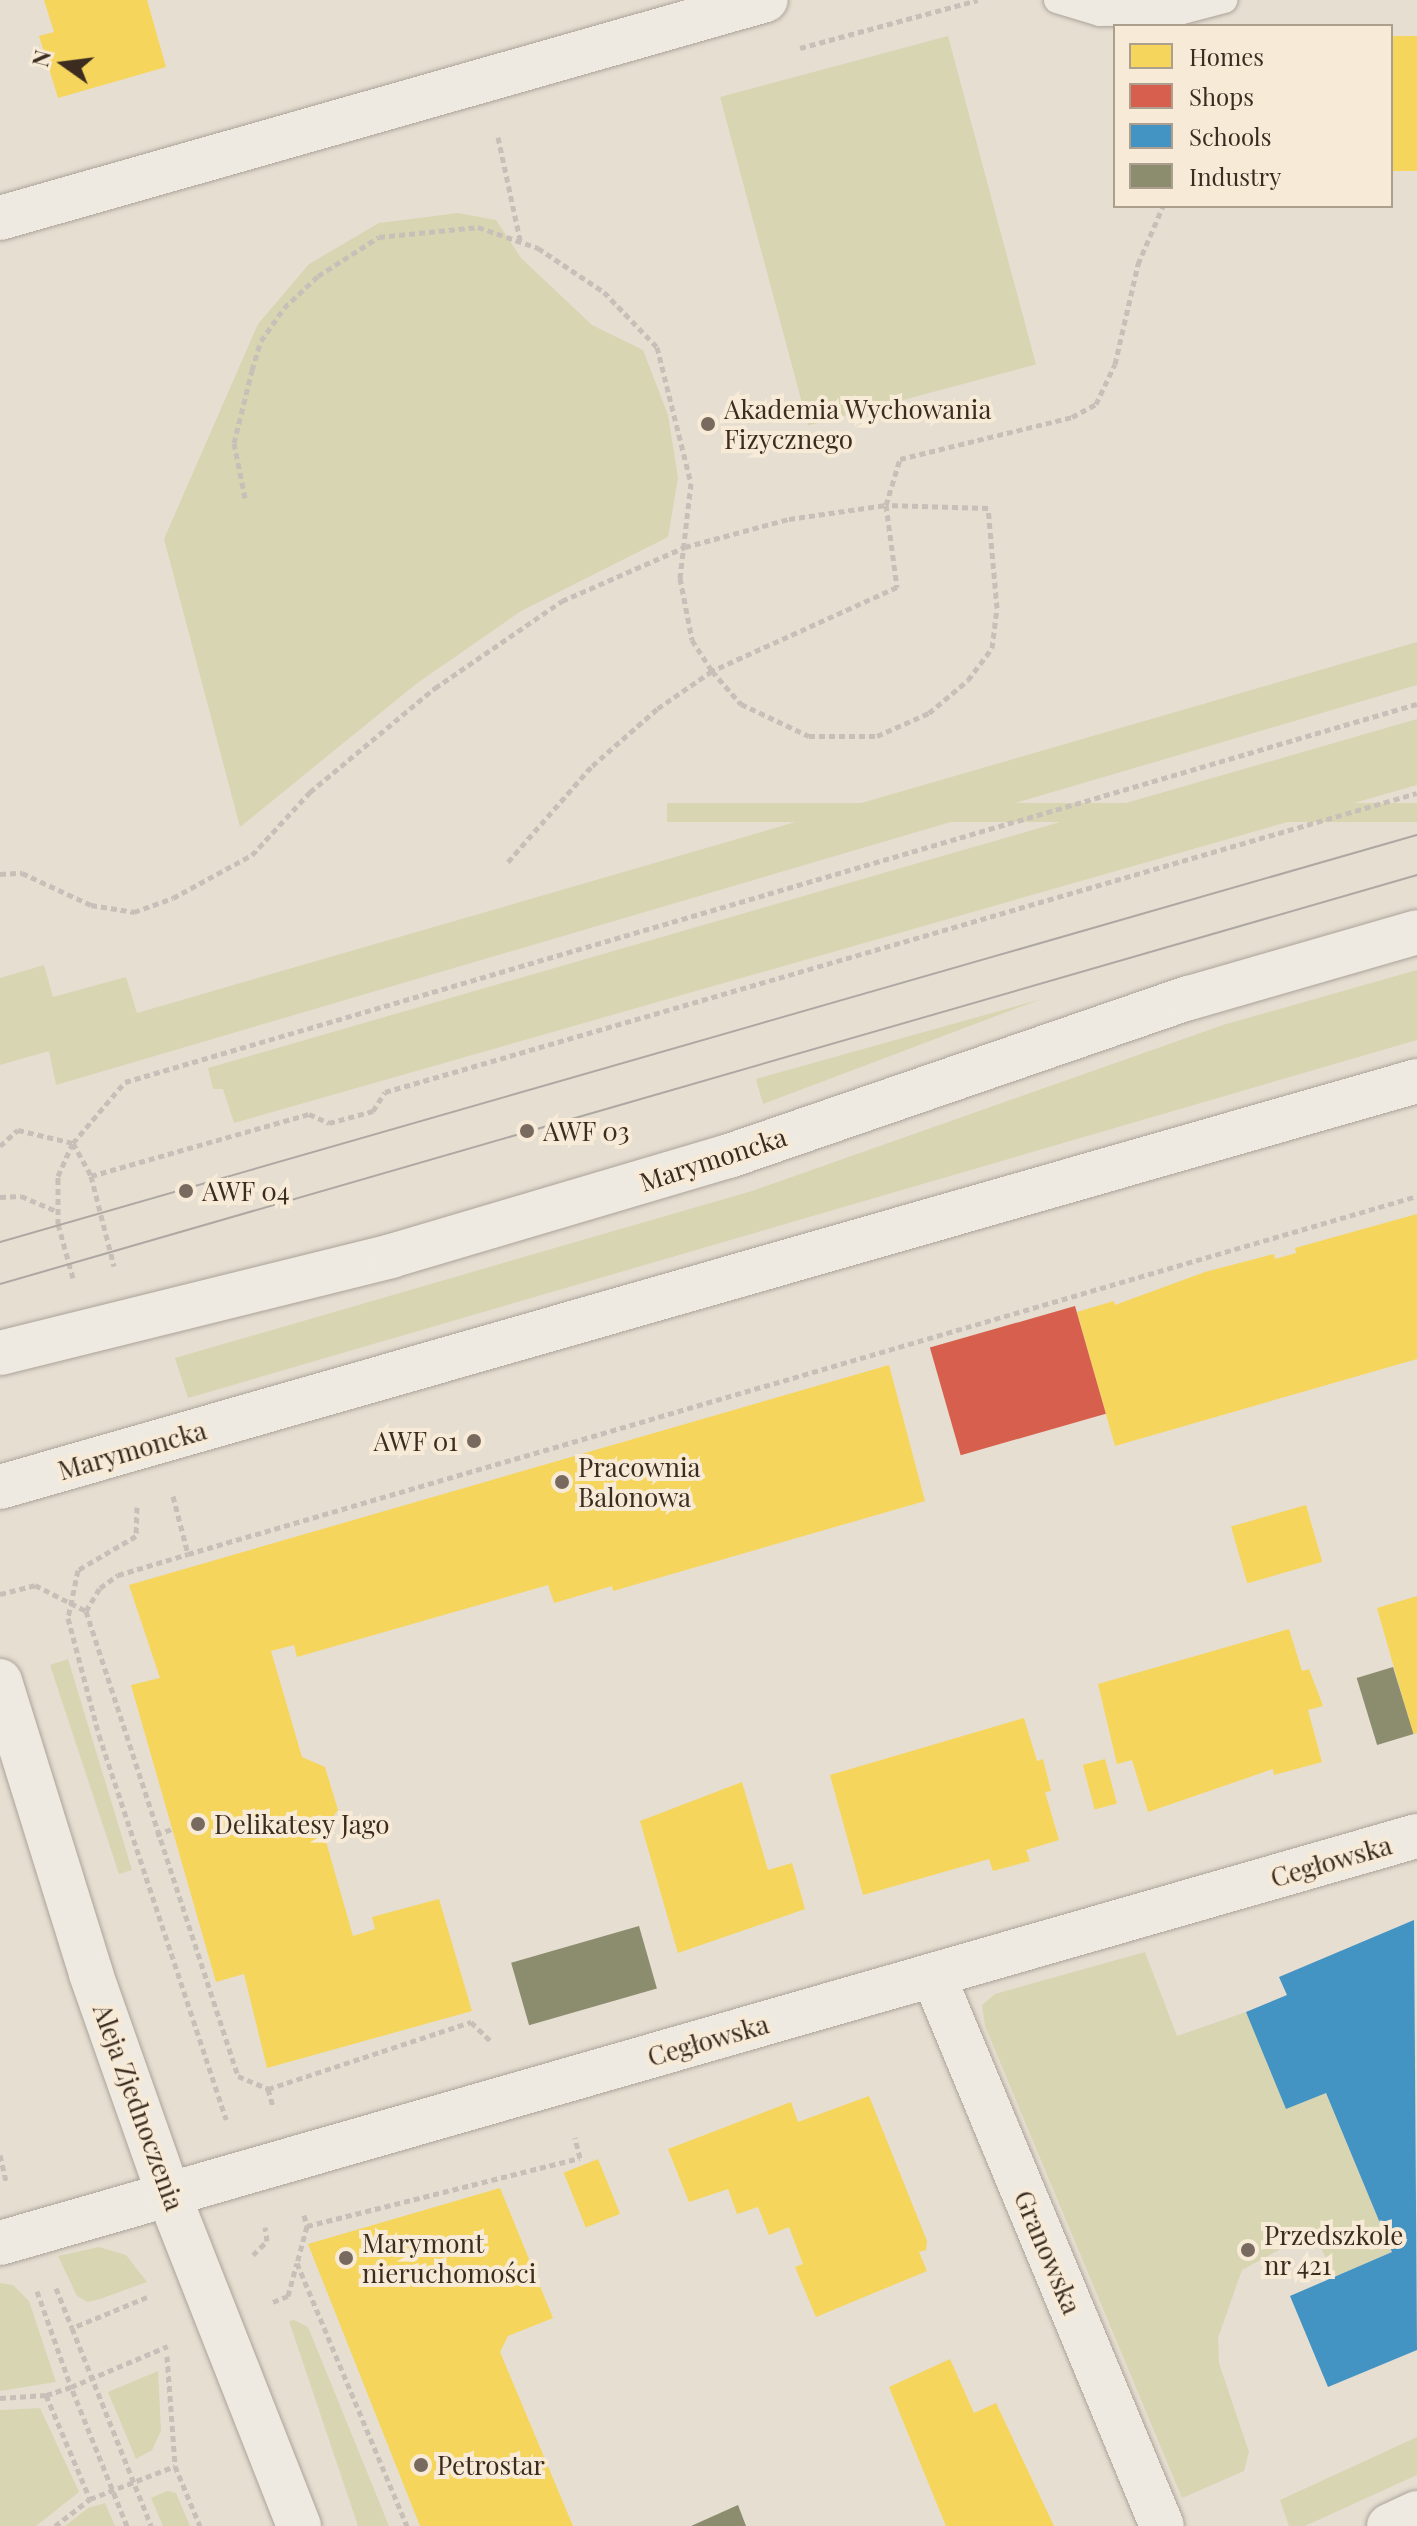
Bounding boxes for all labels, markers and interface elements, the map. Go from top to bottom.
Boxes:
north arrow [24,24,104,104]
legend [1113,24,1393,208]
text: Homes [1189,40,1264,72]
text: N [24,47,57,70]
text: Shops [1189,80,1254,112]
text: Schools [1189,120,1271,152]
text: Industry [1189,160,1281,192]
place label: Akademia Wychowania Fizycznego [724,393,993,454]
marker: Akademia Wychowania Fizycznego [699,415,717,433]
place label: AWF 03 [543,1115,630,1147]
street label: Marymoncka [636,1121,790,1197]
marker: AWF 03 [518,1122,536,1140]
place label: AWF 04 [202,1175,290,1207]
marker: AWF 04 [177,1182,195,1200]
street label: Marymoncka [54,1414,210,1486]
place label: AWF 01 [373,1425,458,1457]
marker: AWF 01 [465,1432,483,1450]
place label: Pracownia Balonowa [578,1451,701,1512]
marker: Pracownia Balonowa [553,1473,571,1491]
place label: Delikatesy Jago [214,1808,390,1840]
marker: Delikatesy Jago [189,1815,207,1833]
street label: Cegłowska [1267,1829,1395,1893]
street label: Aleja Zjednoczenia [87,1999,191,2215]
street label: Cegłowska [644,2008,772,2072]
street label: Granowska [1008,2186,1088,2318]
place label: Przedszkole nr 421 [1264,2219,1403,2280]
place label: Marymont nieruchomości [362,2227,536,2288]
marker: Przedszkole nr 421 [1239,2241,1257,2259]
marker: Marymont nieruchomości [337,2249,355,2267]
place label: Petrostar [437,2449,545,2481]
marker: Petrostar [412,2456,430,2474]

